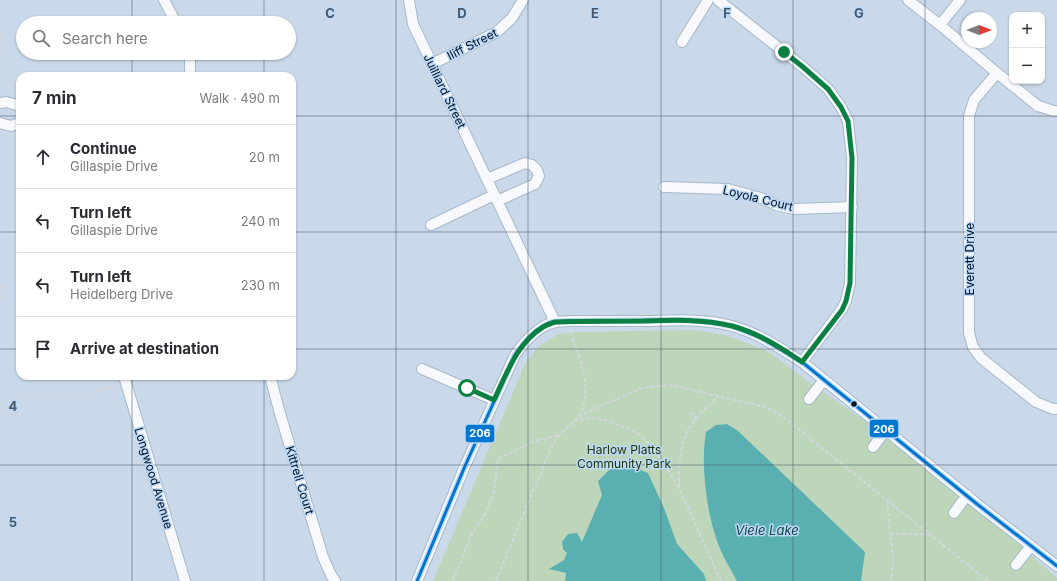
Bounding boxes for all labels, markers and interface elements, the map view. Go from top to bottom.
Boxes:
text: C [325,5,335,21]
text: D [457,5,467,21]
text: E [591,5,599,21]
text: F [723,5,731,21]
text: G [854,5,864,21]
north arrow [961,12,997,48]
map controls [1009,12,1045,84]
button: + [1009,12,1045,48]
search box [16,16,296,60]
street label: Iliff Street [444,25,500,63]
icon: search [30,27,52,49]
text: Search here [62,29,148,48]
route end [775,43,793,61]
button: − [1009,48,1045,84]
street label: Juilliard Street [420,51,470,131]
text: 7 min [32,88,77,108]
text: Walk · 490 m [200,90,280,106]
text: Continue [70,139,137,158]
icon: ahead [32,146,54,168]
text: 20 m [249,149,280,165]
text: Gillaspie Drive [70,158,158,174]
street label: Loyola Court [721,182,795,214]
text: Turn left [70,203,131,222]
icon: left [32,210,54,232]
text: 240 m [241,213,280,229]
text: Gillaspie Drive [70,222,158,238]
street label: Everett Drive [962,223,977,295]
text: Turn left [70,267,131,286]
icon: left [32,274,54,296]
text: 230 m [241,277,280,293]
text: Heidelberg Drive [70,286,173,302]
icon: arrive [32,338,54,360]
text: Arrive at destination [70,339,219,358]
route start [458,379,476,397]
text: 4 [9,398,18,414]
unlabelled marker [849,399,859,409]
line badge: 206 [869,419,899,438]
text: 206 [873,422,895,436]
line badge: 206 [465,424,495,443]
street label: Longwood Avenue [131,425,177,531]
text: 206 [469,426,491,440]
park label: Harlow Platts Community Park [577,442,671,471]
street label: Kittrell Court [282,444,318,516]
text: 5 [9,514,17,530]
water label: Viele Lake [735,522,799,538]

